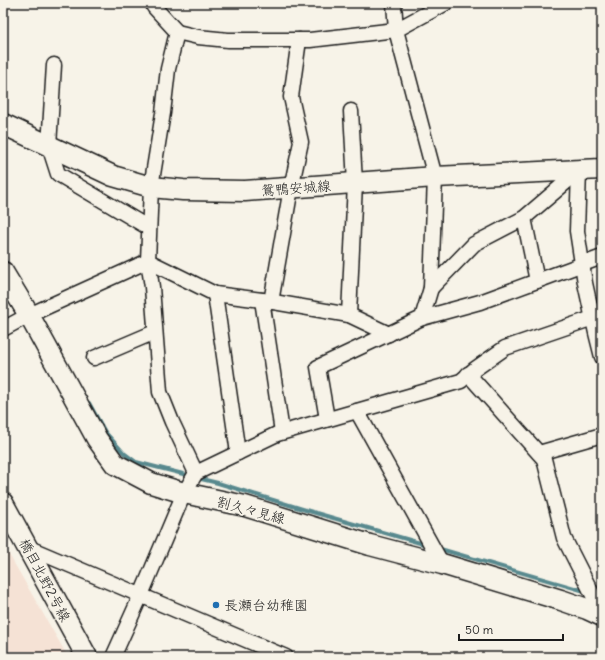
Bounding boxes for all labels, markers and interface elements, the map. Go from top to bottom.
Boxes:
street label: 鴛鴨安城線 [260,177,332,199]
street label: 割久々見線 [215,492,287,528]
street label: 橋目北野2号線 [16,535,74,625]
place label: 長瀬台幼稚園 [224,596,308,614]
marker: 長瀬台幼稚園 [211,600,221,610]
scale bar [459,616,563,642]
text: 50 m [465,622,494,637]

